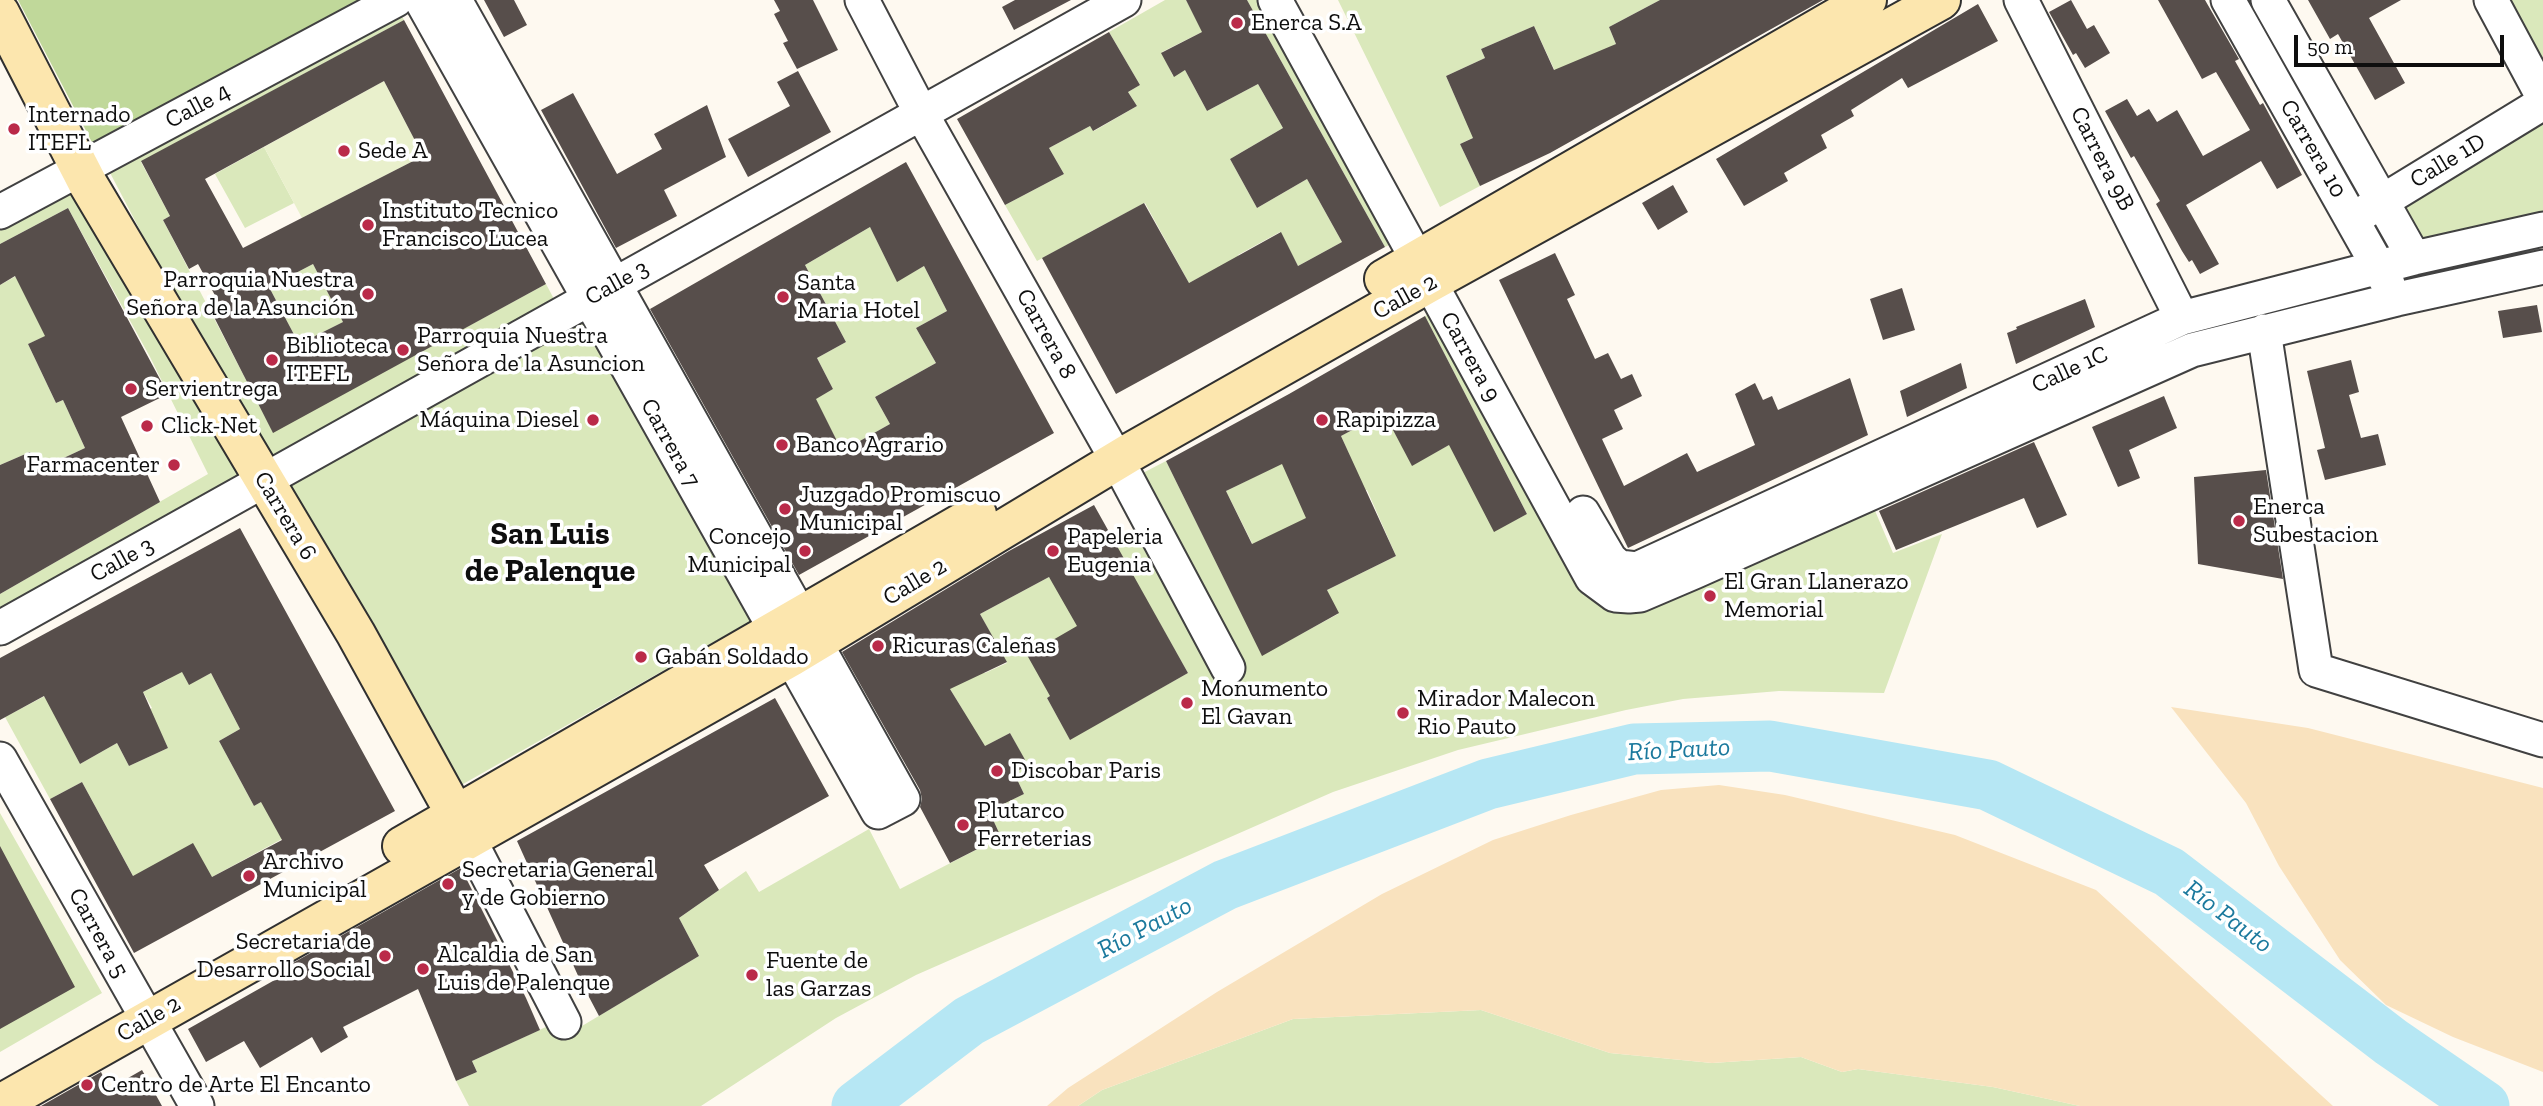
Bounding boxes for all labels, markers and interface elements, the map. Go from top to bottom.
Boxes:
place label: Enerca S.A [1251,9,1362,37]
marker: Enerca S.A [1229,15,1245,31]
scale bar [2298,21,2508,65]
text: 50 m [2307,34,2353,59]
street label: Calle 4 [161,77,235,135]
street label: Carrera 10 [2273,95,2353,203]
place label: Internado ITEFL [28,101,131,157]
street label: Carrera 9B [2064,102,2140,216]
marker: Internado ITEFL [6,121,22,137]
street label: Calle 1D [2405,127,2491,195]
place label: Sede A [358,137,428,165]
marker: Sede A [336,143,352,159]
place label: Instituto Tecnico Francisco Lucea [382,197,558,253]
marker: Instituto Tecnico Francisco Lucea [360,217,376,233]
street label: Calle 3 [580,254,654,312]
place label: Parroquia Nuestra Señora de la Asunción [126,266,354,322]
street label: Calle 2 [1368,268,1442,326]
place label: Santa Maria Hotel [797,269,920,325]
street label: Carrera 8 [1010,284,1082,384]
marker: Parroquia Nuestra Señora de la Asunción [360,286,376,302]
marker: Santa Maria Hotel [775,289,791,305]
street label: Carrera 9 [1434,307,1506,407]
place label: Parroquia Nuestra Señora de la Asuncion [417,322,645,378]
place label: Biblioteca ITEFL [286,332,388,388]
street label: Calle 1C [2027,340,2113,400]
marker: Parroquia Nuestra Señora de la Asuncion [395,342,411,358]
marker: Biblioteca ITEFL [264,352,280,368]
place label: Servientrega [145,375,278,403]
marker: Servientrega [123,381,139,397]
street label: Carrera 7 [634,394,706,492]
place label: Máquina Diesel [420,406,579,434]
place label: Rapipizza [1336,406,1436,434]
place label: Click-Net [161,412,257,440]
marker: Máquina Diesel [585,412,601,428]
marker: Rapipizza [1314,412,1330,428]
marker: Click-Net [139,418,155,434]
place label: Banco Agrario [796,431,944,459]
marker: Banco Agrario [774,437,790,453]
place label: Farmacenter [27,451,160,479]
marker: Farmacenter [166,457,182,473]
street label: Carrera 6 [247,466,323,566]
place label: Juzgado Promiscuo Municipal [799,481,1001,537]
place label: Enerca Subestacion [2253,493,2378,549]
marker: Juzgado Promiscuo Municipal [777,501,793,517]
marker: Enerca Subestacion [2231,513,2247,529]
district label: San Luis de Palenque [465,516,635,591]
place label: Concejo Municipal [687,523,791,579]
place label: Papeleria Eugenia [1067,523,1163,579]
street label: Calle 3 [85,531,159,589]
marker: Concejo Municipal [797,543,813,559]
marker: Papeleria Eugenia [1045,543,1061,559]
street label: Calle 2 [878,552,952,612]
place label: El Gran Llanerazo Memorial [1724,568,1909,624]
marker: El Gran Llanerazo Memorial [1702,588,1718,604]
place label: Ricuras Caleñas [892,632,1056,660]
marker: Ricuras Caleñas [870,638,886,654]
place label: Gabán Soldado [655,643,809,671]
marker: Gabán Soldado [633,649,649,665]
place label: Monumento El Gavan [1201,675,1328,731]
place label: Mirador Malecon Rio Pauto [1417,685,1595,741]
marker: Monumento El Gavan [1179,695,1195,711]
marker: Mirador Malecon Rio Pauto [1395,705,1411,721]
water label: Río Pauto [1627,732,1731,768]
place label: Discobar Paris [1011,757,1161,785]
marker: Discobar Paris [989,763,1005,779]
place label: Plutarco Ferreterias [977,797,1092,853]
marker: Plutarco Ferreterias [955,817,971,833]
place label: Archivo Municipal [263,848,367,904]
place label: Secretaria General y de Gobierno [462,856,654,912]
marker: Archivo Municipal [241,868,257,884]
water label: Río Pauto [2178,874,2278,960]
marker: Secretaria General y de Gobierno [440,876,456,892]
street label: Carrera 5 [62,883,134,983]
water label: Río Pauto [1092,890,1198,966]
place label: Secretaria de Desarrollo Social [197,928,371,984]
place label: Alcaldia de San Luis de Palenque [437,941,610,997]
place label: Fuente de las Garzas [766,947,871,1003]
marker: Secretaria de Desarrollo Social [377,948,393,964]
marker: Alcaldia de San Luis de Palenque [415,961,431,977]
marker: Fuente de las Garzas [744,967,760,983]
street label: Calle 2 [112,989,186,1049]
place label: Centro de Arte El Encanto [101,1071,371,1099]
marker: Centro de Arte El Encanto [79,1077,95,1093]

